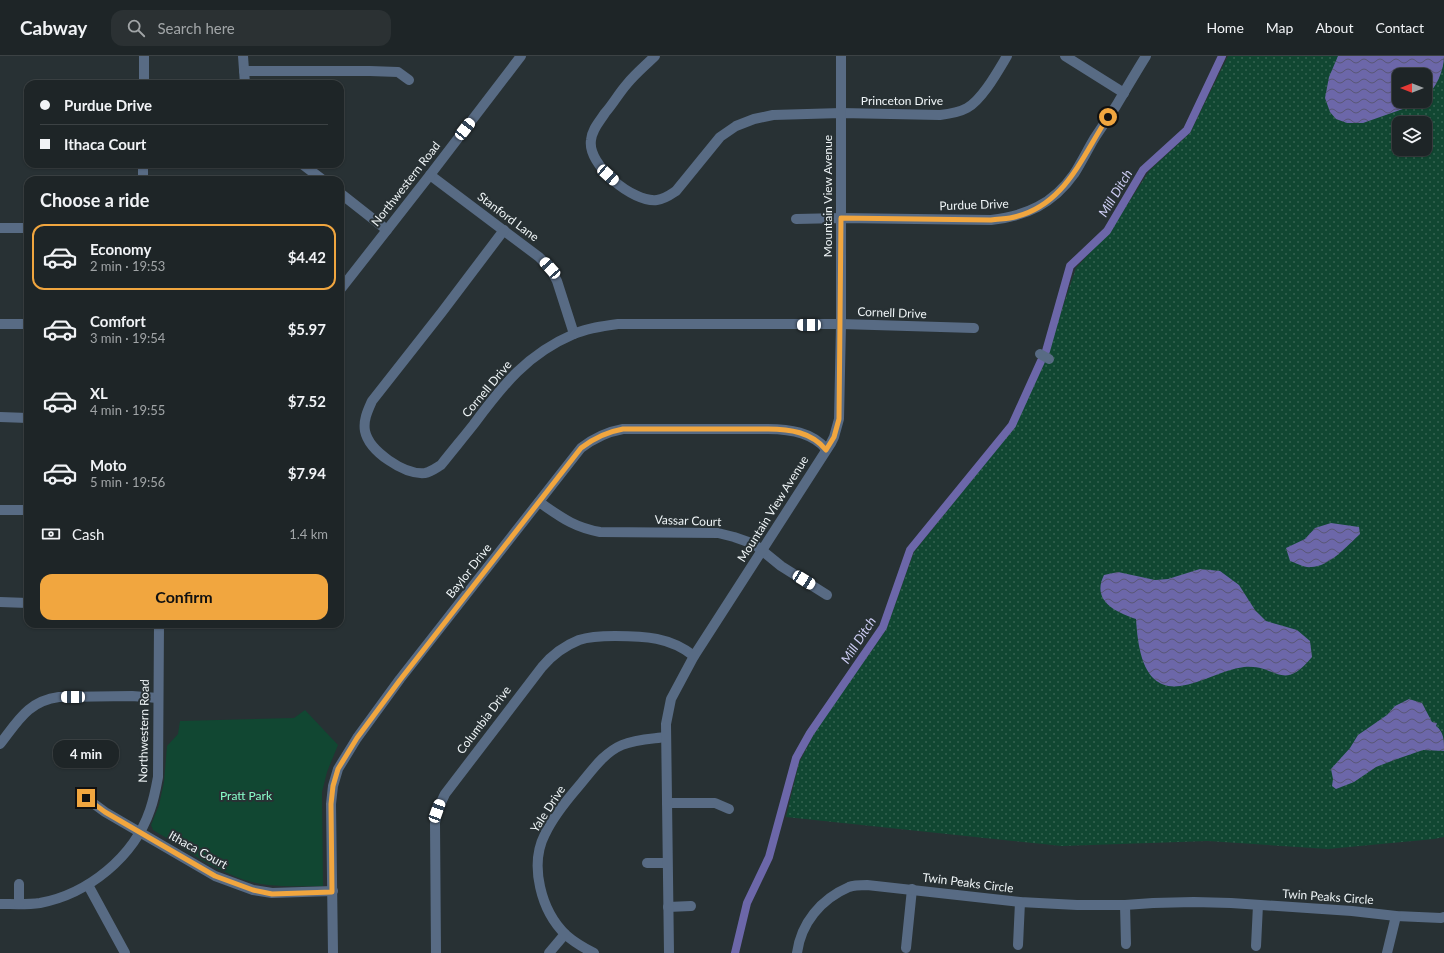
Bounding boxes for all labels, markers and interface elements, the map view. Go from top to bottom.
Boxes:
search box [111,10,391,46]
text: Cabway [20,16,87,39]
icon: search [125,17,147,39]
text: Search here [157,19,235,37]
text: Home [1206,19,1244,36]
text: Map [1266,19,1293,36]
text: About [1315,19,1353,36]
text: Contact [1375,19,1424,36]
north arrow [1392,68,1432,108]
map controls [1392,68,1432,156]
street label: Princeton Drive [861,93,943,108]
text: Purdue Drive [64,96,152,114]
route start [1099,108,1117,126]
car [453,116,477,142]
button: layers [1392,116,1432,156]
text: Ithaca Court [64,135,146,153]
street label: Mountain View Avenue [820,135,835,257]
street label: Northwestern Road [368,138,443,229]
car [595,163,621,187]
water label: Mill Ditch [1095,166,1135,220]
text: Choose a ride [40,189,149,211]
street label: Stanford Lane [475,189,542,245]
street label: Purdue Drive [939,196,1009,213]
icon: car [42,239,78,275]
text: Economy [90,240,151,258]
text: $4.42 [288,248,326,266]
car [538,255,562,281]
text: 2 min · 19:53 [90,258,165,274]
street label: Cornell Drive [857,304,927,321]
icon: car [42,311,78,347]
text: Comfort [90,312,146,330]
car [797,319,821,331]
text: $5.97 [288,320,326,338]
text: 3 min · 19:54 [90,330,165,346]
street label: Cornell Drive [459,357,515,420]
icon: car [42,383,78,419]
text: XL [90,384,108,402]
text: $7.52 [288,392,326,410]
text: 4 min · 19:55 [90,402,165,418]
street label: Mountain View Avenue [734,453,811,565]
icon: car [42,455,78,491]
text: Moto [90,456,127,474]
text: $7.94 [288,464,326,482]
text: 5 min · 19:56 [90,474,165,490]
street label: Vassar Court [654,512,722,529]
icon: cash [40,523,62,545]
text: Cash [72,525,104,543]
text: 1.4 km [289,526,328,542]
street label: Baylor Drive [443,540,495,601]
car [791,569,817,591]
button: Confirm [40,574,328,620]
water label: Mill Ditch [837,614,879,666]
street label: Northwestern Road [135,679,152,783]
street label: Columbia Drive [453,683,514,757]
car [61,691,85,703]
callout: 4 min [53,740,119,768]
text: 4 min [70,746,102,762]
street label: Yale Drive [527,782,568,835]
park label: Pratt Park [220,788,273,803]
route end [77,789,95,807]
car [427,798,447,824]
street label: Ithaca Court [166,827,231,872]
street label: Twin Peaks Circle [922,869,1014,896]
street label: Twin Peaks Circle [1282,886,1374,907]

